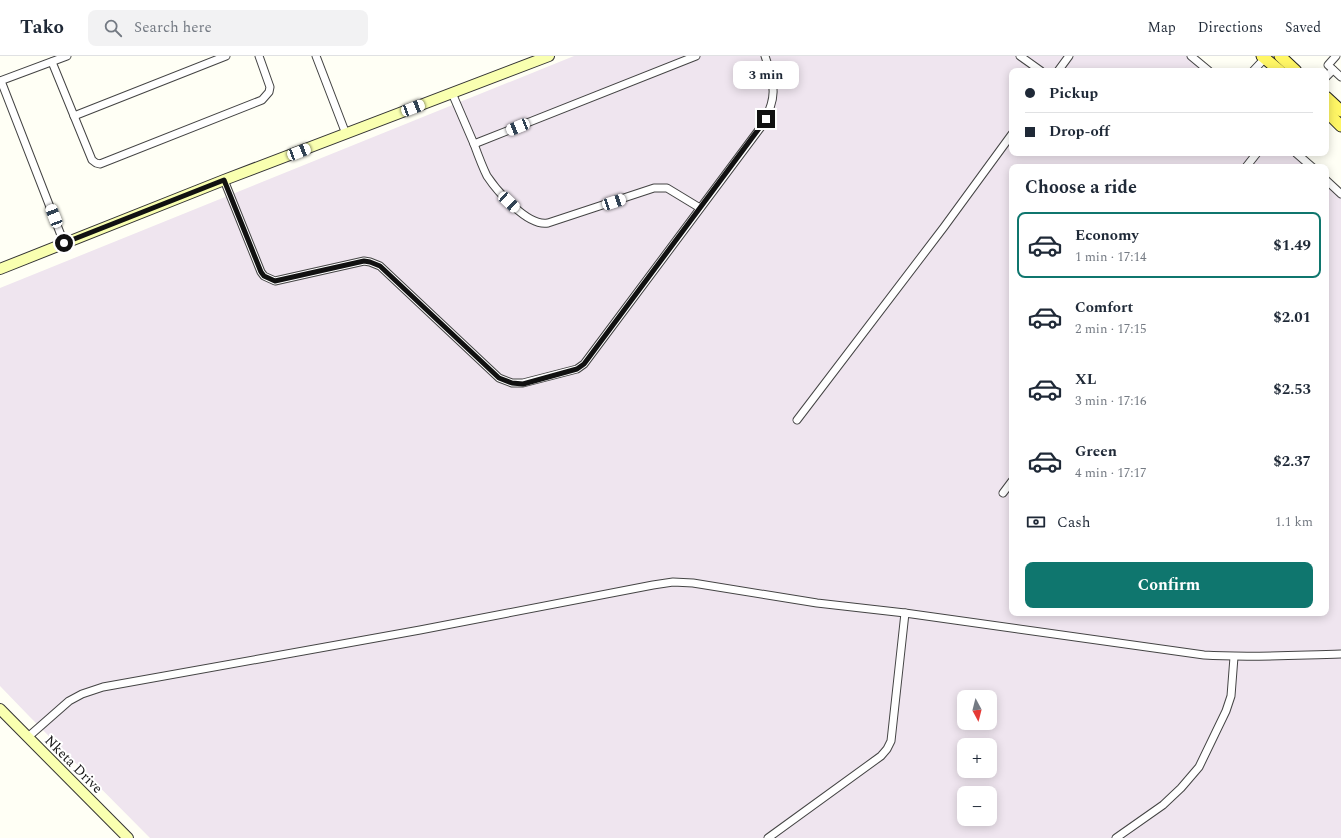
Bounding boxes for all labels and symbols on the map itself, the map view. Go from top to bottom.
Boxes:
callout: 3 min [733,61,799,89]
car [400,98,426,118]
route end [757,110,775,128]
car [505,117,531,137]
car [286,142,312,162]
car [496,189,522,215]
car [601,193,627,211]
car [44,203,64,229]
route start [55,234,73,252]
north arrow [957,690,997,730]
street label: Nketa Drive [40,730,108,798]

